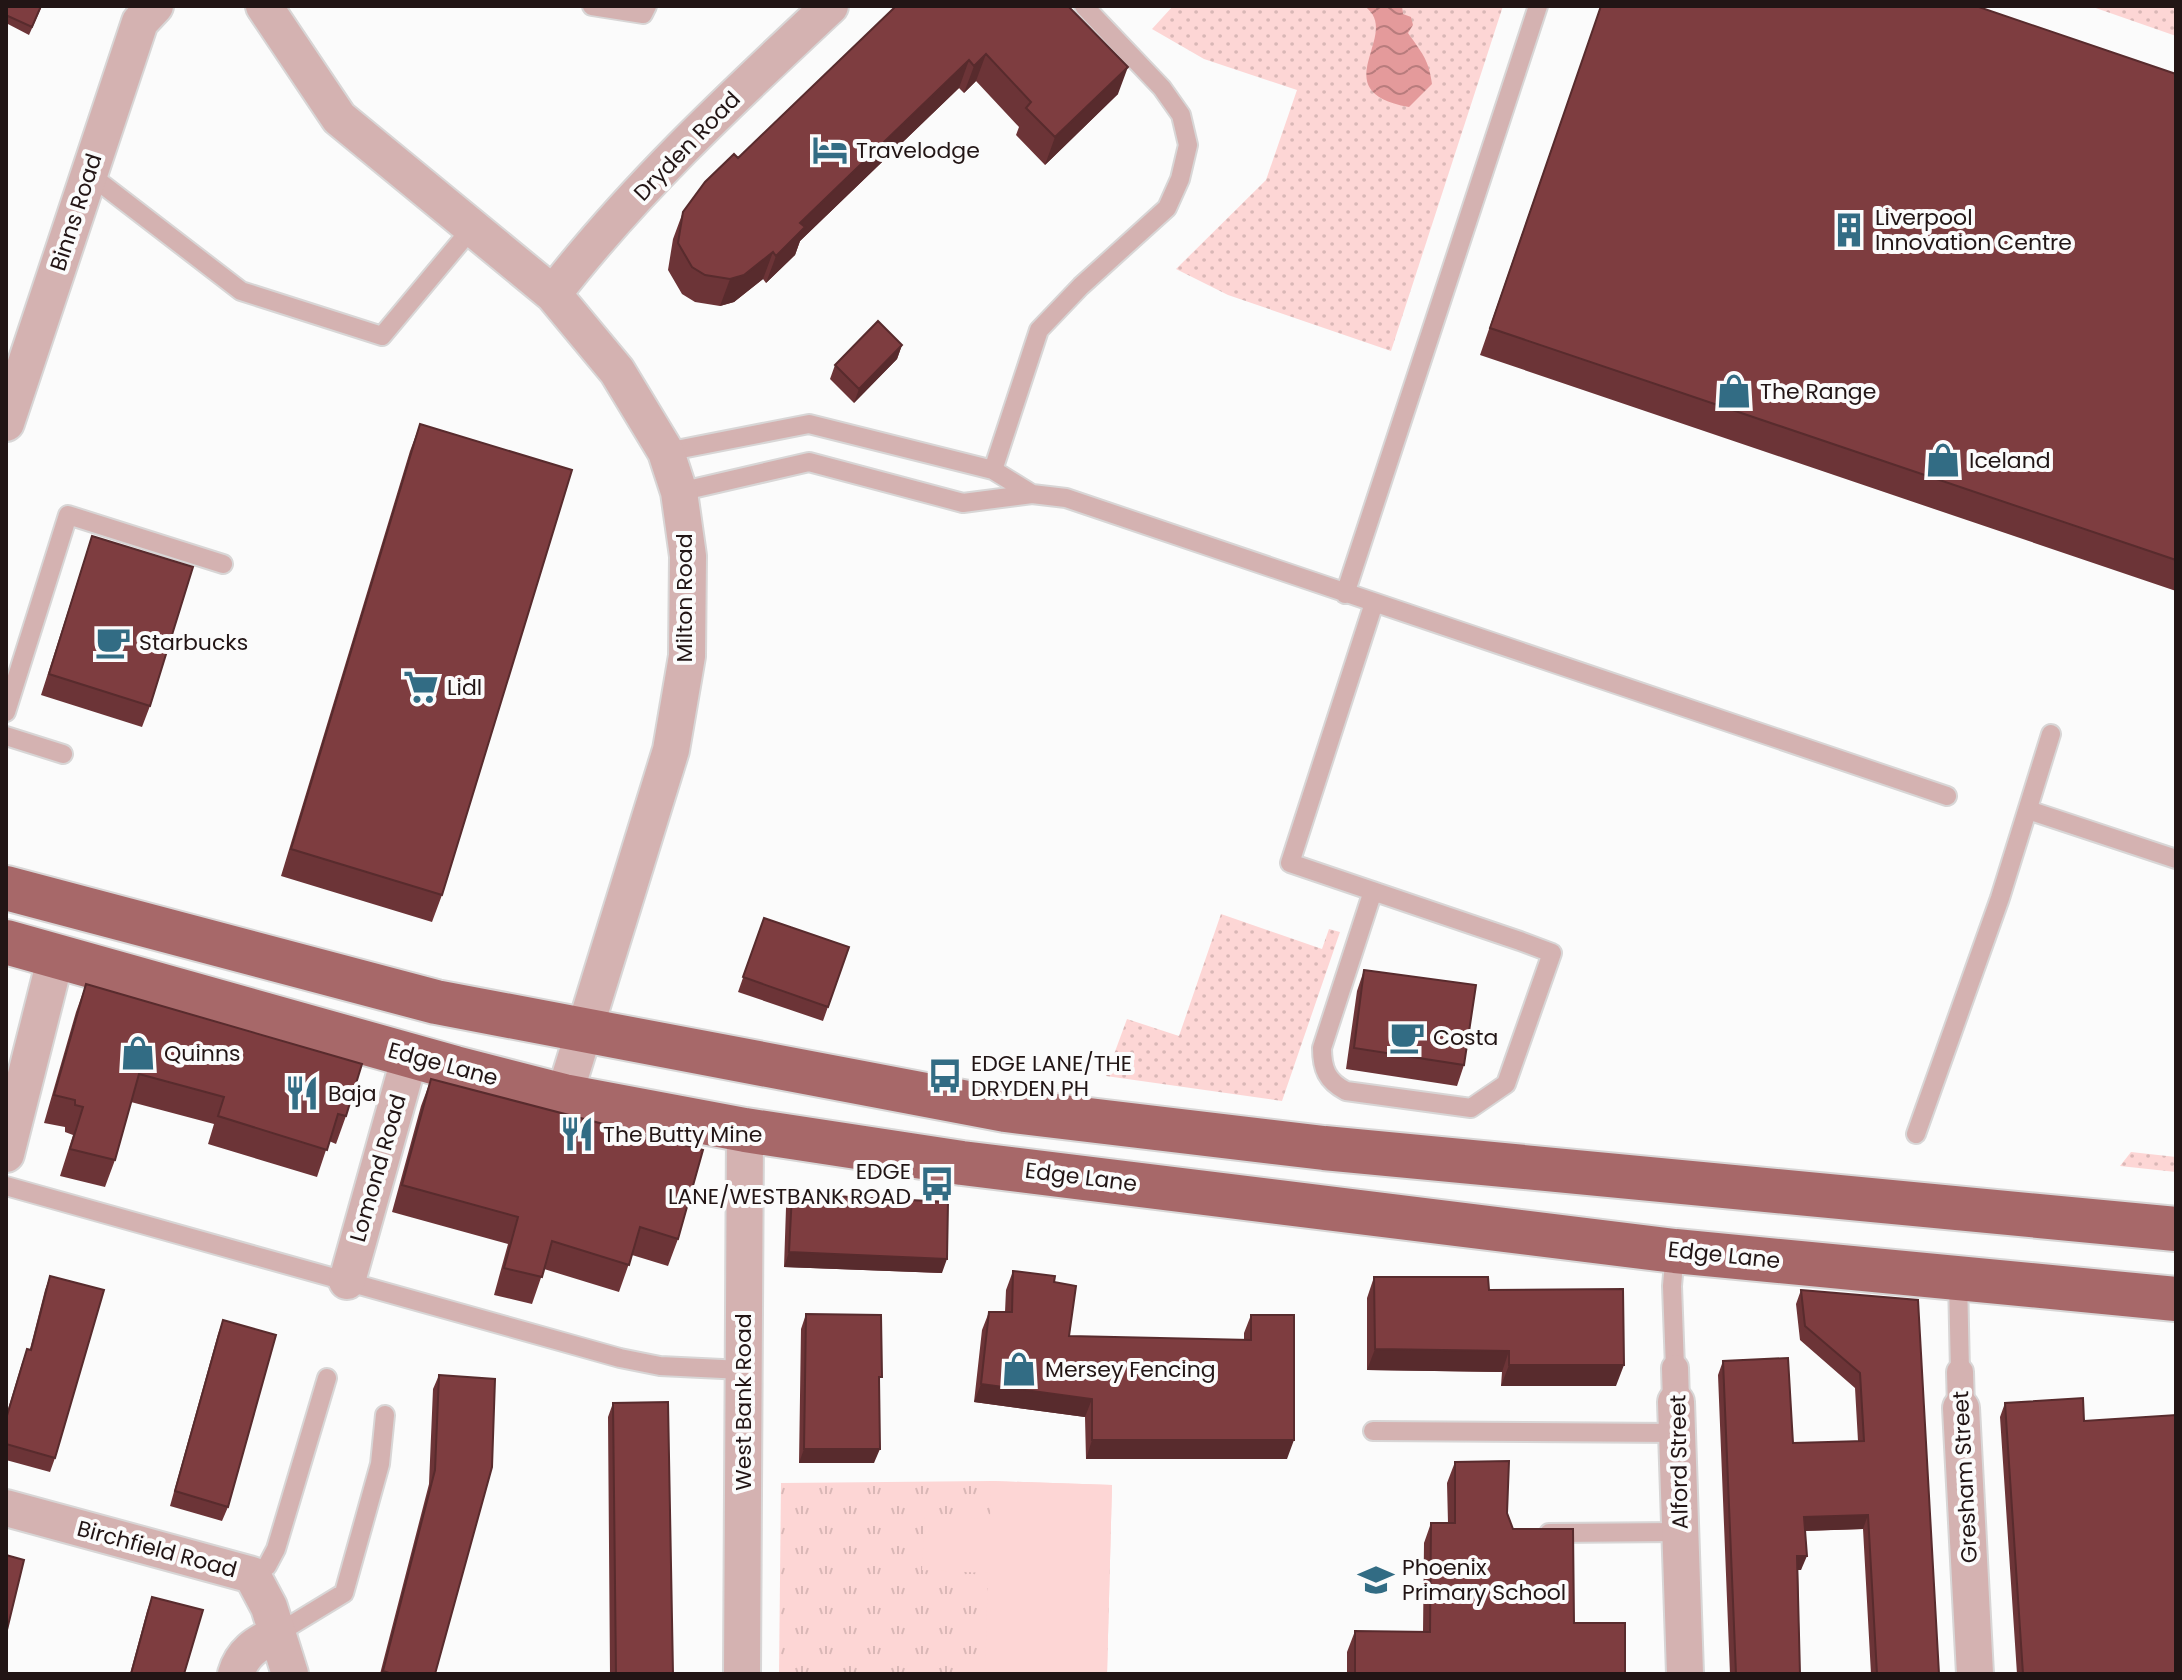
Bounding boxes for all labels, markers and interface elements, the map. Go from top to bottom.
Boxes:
street label: Dryden Road [627,84,747,208]
hotel icon: Travelodge [811,131,849,169]
place label: Travelodge [856,135,980,166]
street label: Binns Road [42,149,110,275]
place label: Liverpool Innovation Centre [1875,202,2072,258]
building icon: Liverpool Innovation Centre [1830,211,1868,249]
shop icon: The Range [1715,372,1753,410]
place label: The Range [1760,376,1876,407]
shop icon: Iceland [1924,441,1962,479]
place label: Iceland [1969,445,2051,476]
street label: Milton Road [669,533,700,663]
cafe icon: Starbucks [94,623,132,661]
place label: Starbucks [139,627,248,658]
supermarket icon: Lidl [402,668,440,706]
place label: Lidl [447,672,482,703]
cafe icon: Costa [1388,1018,1426,1056]
place label: Costa [1433,1022,1498,1053]
shop icon: Quinns [119,1034,157,1072]
street label: Edge Lane [385,1034,501,1094]
place label: Quinns [164,1038,240,1069]
place label: EDGE LANE/THE DRYDEN PH [971,1048,1132,1104]
bus stop icon: EDGE LANE/THE DRYDEN PH [926,1057,964,1095]
restaurant icon: Baja [283,1074,321,1112]
place label: Baja [328,1078,377,1109]
street label: Lomond Road [342,1090,414,1246]
restaurant icon: The Butty Mine [558,1115,596,1153]
place label: The Butty Mine [603,1119,762,1150]
street label: Edge Lane [1023,1155,1139,1199]
place label: EDGE LANE/WESTBANK ROAD [668,1156,911,1212]
bus stop icon: EDGE LANE/WESTBANK ROAD [918,1165,956,1203]
street label: Edge Lane [1666,1234,1782,1276]
street label: West Bank Road [728,1313,759,1491]
shop icon: Mersey Fencing [1000,1350,1038,1388]
place label: Mersey Fencing [1045,1354,1216,1385]
street label: Gresham Street [1945,1390,1985,1564]
street label: Alford Street [1662,1394,1696,1530]
street label: Birchfield Road [74,1513,240,1585]
place label: Phoenix Primary School [1402,1552,1566,1608]
school or university icon: Phoenix Primary School [1357,1561,1395,1599]

